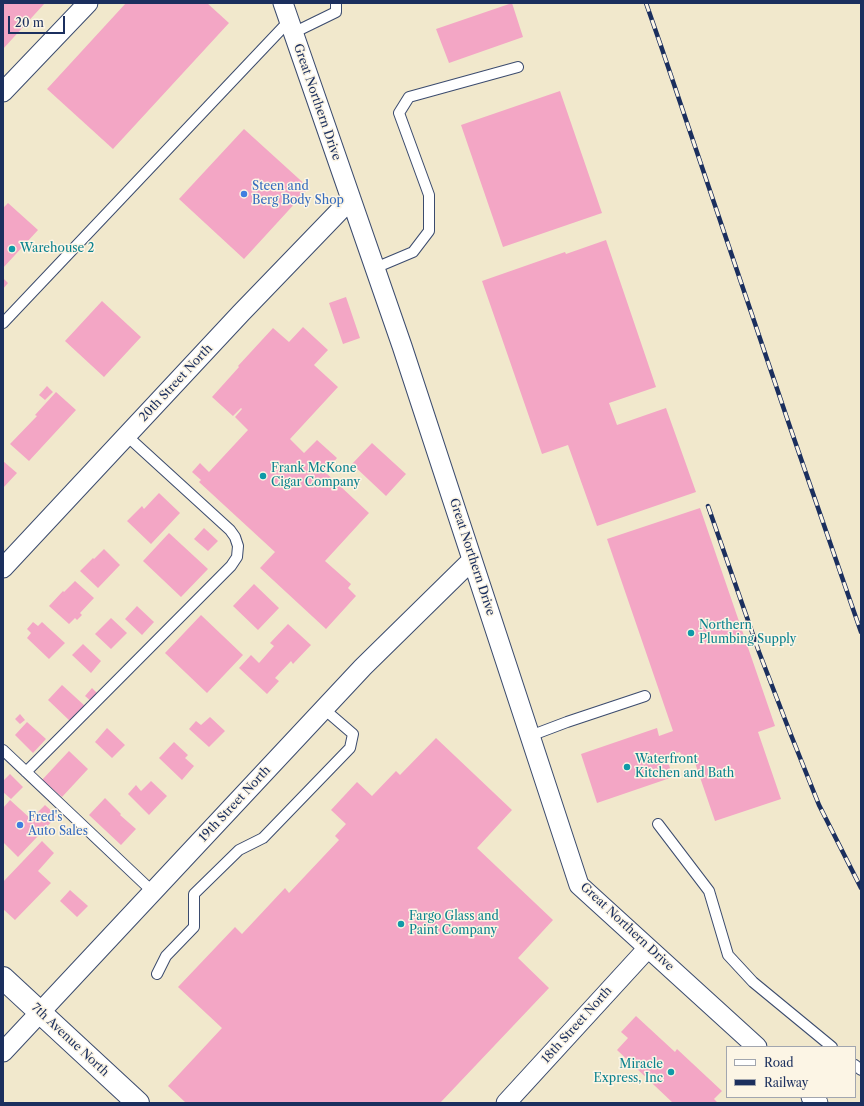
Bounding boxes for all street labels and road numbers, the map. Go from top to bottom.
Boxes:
street label: Great Northern Drive [290,42,344,162]
street label: 20th Street North [136,341,216,425]
street label: Great Northern Drive [446,497,498,617]
street label: 19th Street North [196,763,274,845]
street label: Great Northern Drive [577,880,677,974]
street label: 18th Street North [539,984,615,1066]
street label: 7th Avenue North [28,1000,112,1080]

